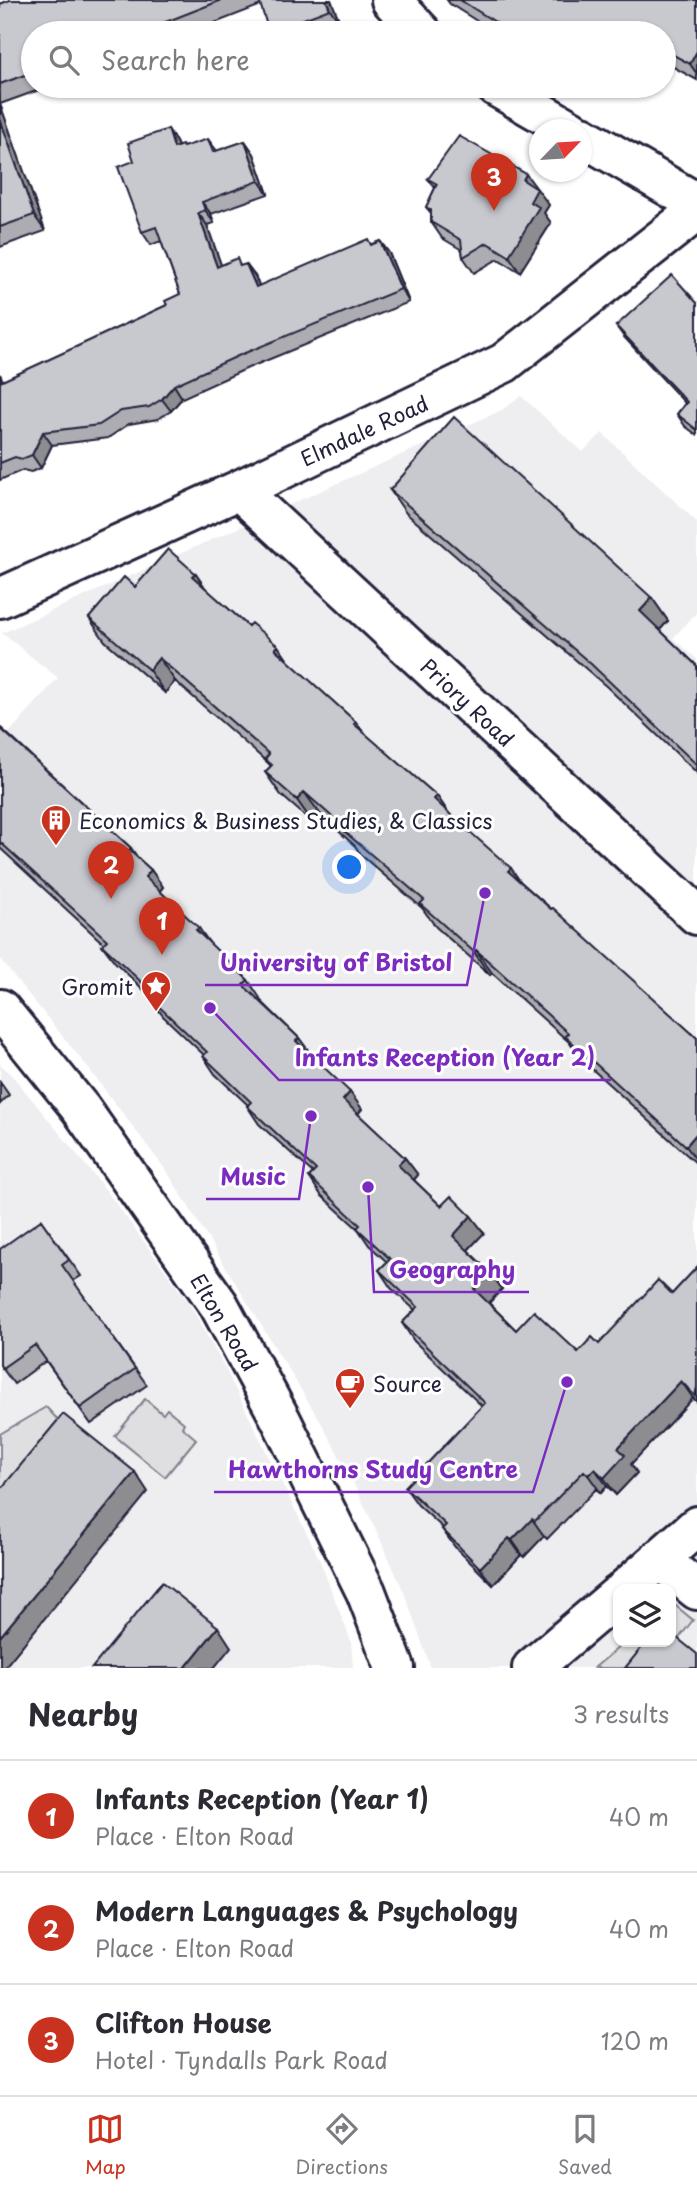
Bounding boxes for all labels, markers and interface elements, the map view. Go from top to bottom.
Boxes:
search box [21,21,676,98]
text: Search here [101,40,250,79]
icon: search [45,41,83,79]
north arrow [529,119,592,182]
pin: 3 [471,153,517,211]
street label: Elmdale Road [295,386,433,474]
street label: Priory Road [414,650,522,754]
building icon: Economics & Business Studies, & Classics [39,803,73,847]
place label: Economics & Business Studies, & Classics [79,804,492,836]
pin: 2 [88,841,134,899]
your location [332,850,366,884]
pin: 1 [139,897,185,955]
callout: University of Bristol [205,941,467,985]
text: University of Bristol [220,944,452,979]
place icon: Gromit [139,969,173,1013]
place label: Gromit [61,970,133,1002]
callout: Infants Reception (Year 2) [279,1036,611,1080]
text: Infants Reception (Year 2) [295,1039,595,1074]
callout: Music [206,1155,299,1199]
text: Music [220,1158,286,1193]
callout: Geography [374,1248,529,1292]
text: Geography [389,1251,515,1286]
street label: Elton Road [183,1267,267,1377]
cafe icon: Source [333,1366,367,1410]
place label: Source [373,1367,442,1399]
callout: Hawthorns Study Centre [214,1448,533,1492]
text: Hawthorns Study Centre [228,1451,519,1486]
map controls [613,1584,676,1647]
button: layers [613,1584,676,1647]
text: Nearby [28,1691,138,1736]
text: 3 results [573,1696,669,1731]
text: Infants Reception (Year 1) [95,1779,429,1818]
text: 1 [46,1799,57,1834]
text: 40 m [609,1799,669,1834]
text: Place · Elton Road [95,1818,294,1853]
text: Modern Languages & Psychology [95,1891,518,1930]
text: 2 [43,1911,59,1946]
text: 40 m [609,1911,669,1946]
text: Place · Elton Road [95,1930,294,1965]
text: Clifton House [95,2003,272,2042]
text: 3 [43,2023,59,2058]
text: 120 m [601,2023,669,2058]
text: Hotel · Tyndalls Park Road [95,2042,388,2077]
tab: Map [85,2110,126,2180]
tab: Directions [296,2110,388,2180]
tab: Saved [558,2110,612,2180]

